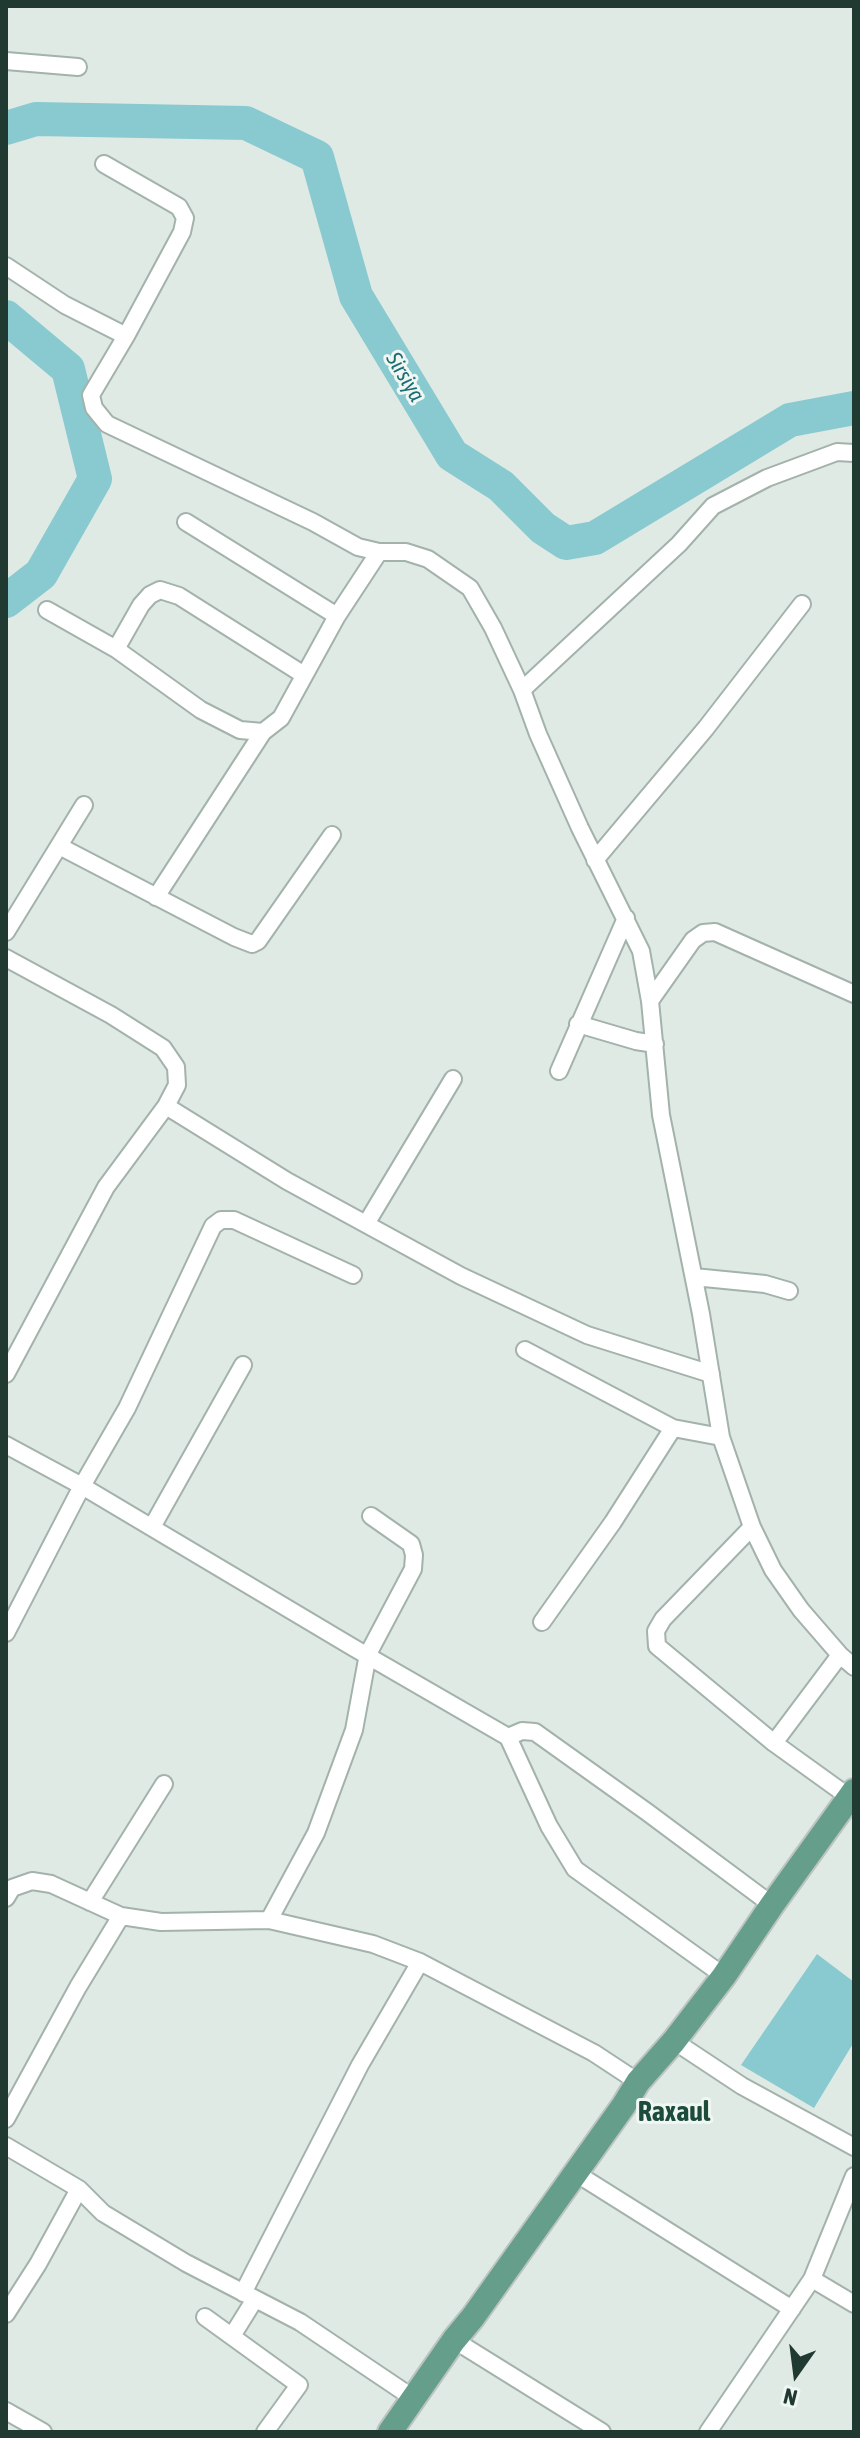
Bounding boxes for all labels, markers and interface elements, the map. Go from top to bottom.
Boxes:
water label: Sirsiya [380,348,430,406]
district label: Raxaul [638,2095,710,2129]
north arrow [756,2334,836,2414]
text: N [781,2383,800,2411]

